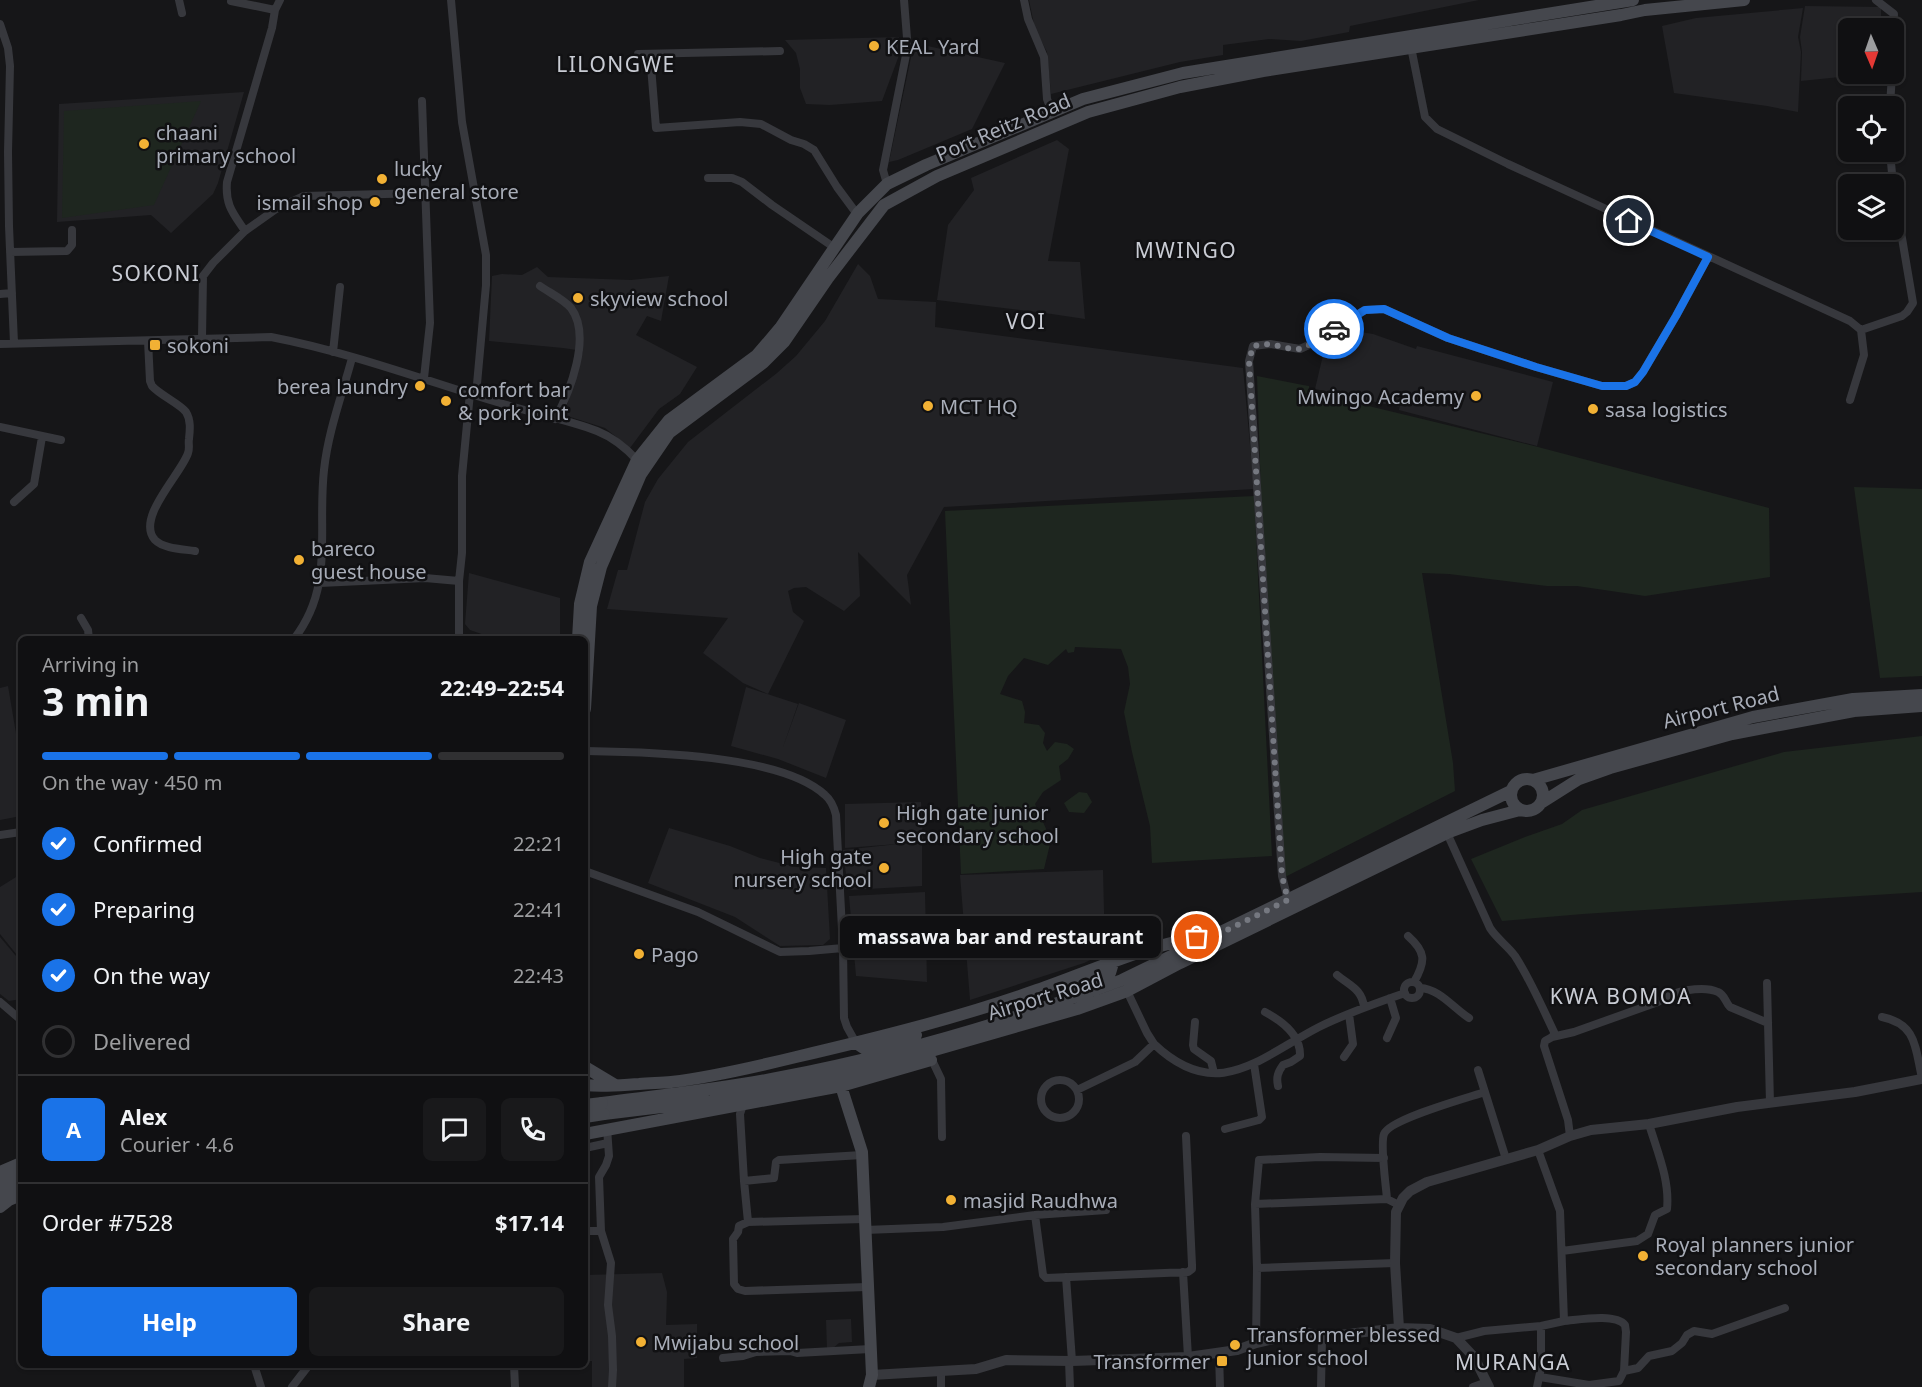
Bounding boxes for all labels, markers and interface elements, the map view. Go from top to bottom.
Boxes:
north arrow [1838,18,1904,84]
map controls [1838,18,1904,240]
place label: KEAL Yard [886,33,980,60]
marker: KEAL Yard [867,39,881,53]
district label: LILONGWE [556,50,676,78]
street label: Port Reitz Road [932,87,1074,167]
button: locate [1838,96,1904,162]
place label: chaani primary school [156,119,296,169]
marker: chaani primary school [137,137,151,151]
place label: lucky general store [394,155,519,205]
marker: lucky general store [375,172,389,186]
button: layers [1838,174,1904,240]
place label: ismail shop [256,189,363,216]
marker: ismail shop [368,195,382,209]
pin [1603,195,1654,246]
icon: home [1612,204,1645,237]
district label: MWINGO [1135,236,1237,264]
district label: SOKONI [112,259,201,287]
place label: skyview school [590,285,728,312]
marker: skyview school [571,291,585,305]
courier [1304,299,1364,359]
district label: VOI [1006,307,1046,335]
icon: car [1318,313,1351,346]
place label: sokoni [167,332,229,359]
marker: sokoni [148,338,162,352]
place label: berea laundry [277,373,409,400]
place label: comfort bar & pork joint [458,376,570,426]
marker: berea laundry [413,379,427,393]
place label: Mwingo Academy [1297,383,1465,410]
marker: Mwingo Academy [1469,389,1483,403]
place label: MCT HQ [940,393,1018,420]
marker: comfort bar & pork joint [439,394,453,408]
place label: sasa logistics [1605,396,1728,423]
marker: MCT HQ [921,399,935,413]
marker: sasa logistics [1586,402,1600,416]
place label: bareco guest house [311,535,427,585]
marker: bareco guest house [292,553,306,567]
text: Arriving in [42,651,139,678]
text: 22:49–22:54 [440,672,564,702]
text: 3 min [42,674,149,727]
street label: Airport Road [1660,679,1782,735]
text: On the way · 450 m [42,769,222,796]
place label: High gate junior secondary school [896,799,1059,849]
marker: High gate junior secondary school [877,816,891,830]
icon: check [42,827,75,860]
text: Confirmed [93,828,203,858]
text: 22:21 [513,830,564,857]
place label: High gate nursery school [734,843,872,893]
marker: High gate nursery school [877,861,891,875]
icon: check [42,893,75,926]
text: Preparing [93,894,195,924]
text: 22:41 [513,896,564,923]
pin [1171,911,1222,962]
callout: massawa bar and restaurant [840,916,1161,958]
icon: bag [1180,920,1213,953]
text: massawa bar and restaurant [858,923,1143,950]
place label: Pago [651,941,699,968]
marker: Pago [632,947,646,961]
icon: check [42,959,75,992]
text: On the way [93,960,210,990]
text: 22:43 [513,962,564,989]
street label: Airport Road [984,966,1106,1026]
district label: KWA BOMOA [1550,982,1692,1010]
text: Delivered [93,1026,191,1056]
button: chat [423,1098,486,1161]
button: phone [501,1098,564,1161]
text: Alex [120,1101,167,1131]
text: A [66,1114,81,1144]
text: Courier · 4.6 [120,1131,234,1158]
place label: masjid Raudhwa [963,1187,1118,1214]
marker: masjid Raudhwa [944,1193,958,1207]
text: Order #7528 [42,1207,173,1237]
text: $17.14 [495,1207,564,1237]
place label: Royal planners junior secondary school [1655,1231,1854,1281]
marker: Royal planners junior secondary school [1636,1249,1650,1263]
button: Help [42,1287,297,1356]
button: Share [309,1287,564,1356]
place label: Transformer blessed junior school [1245,1321,1440,1371]
place label: Mwijabu school [653,1329,799,1356]
marker: Mwijabu school [634,1335,648,1349]
marker: Transformer blessed junior school [1228,1338,1242,1352]
place label: Transformer [1093,1348,1210,1375]
district label: MURANGA [1455,1348,1571,1376]
marker: Transformer [1215,1354,1229,1368]

